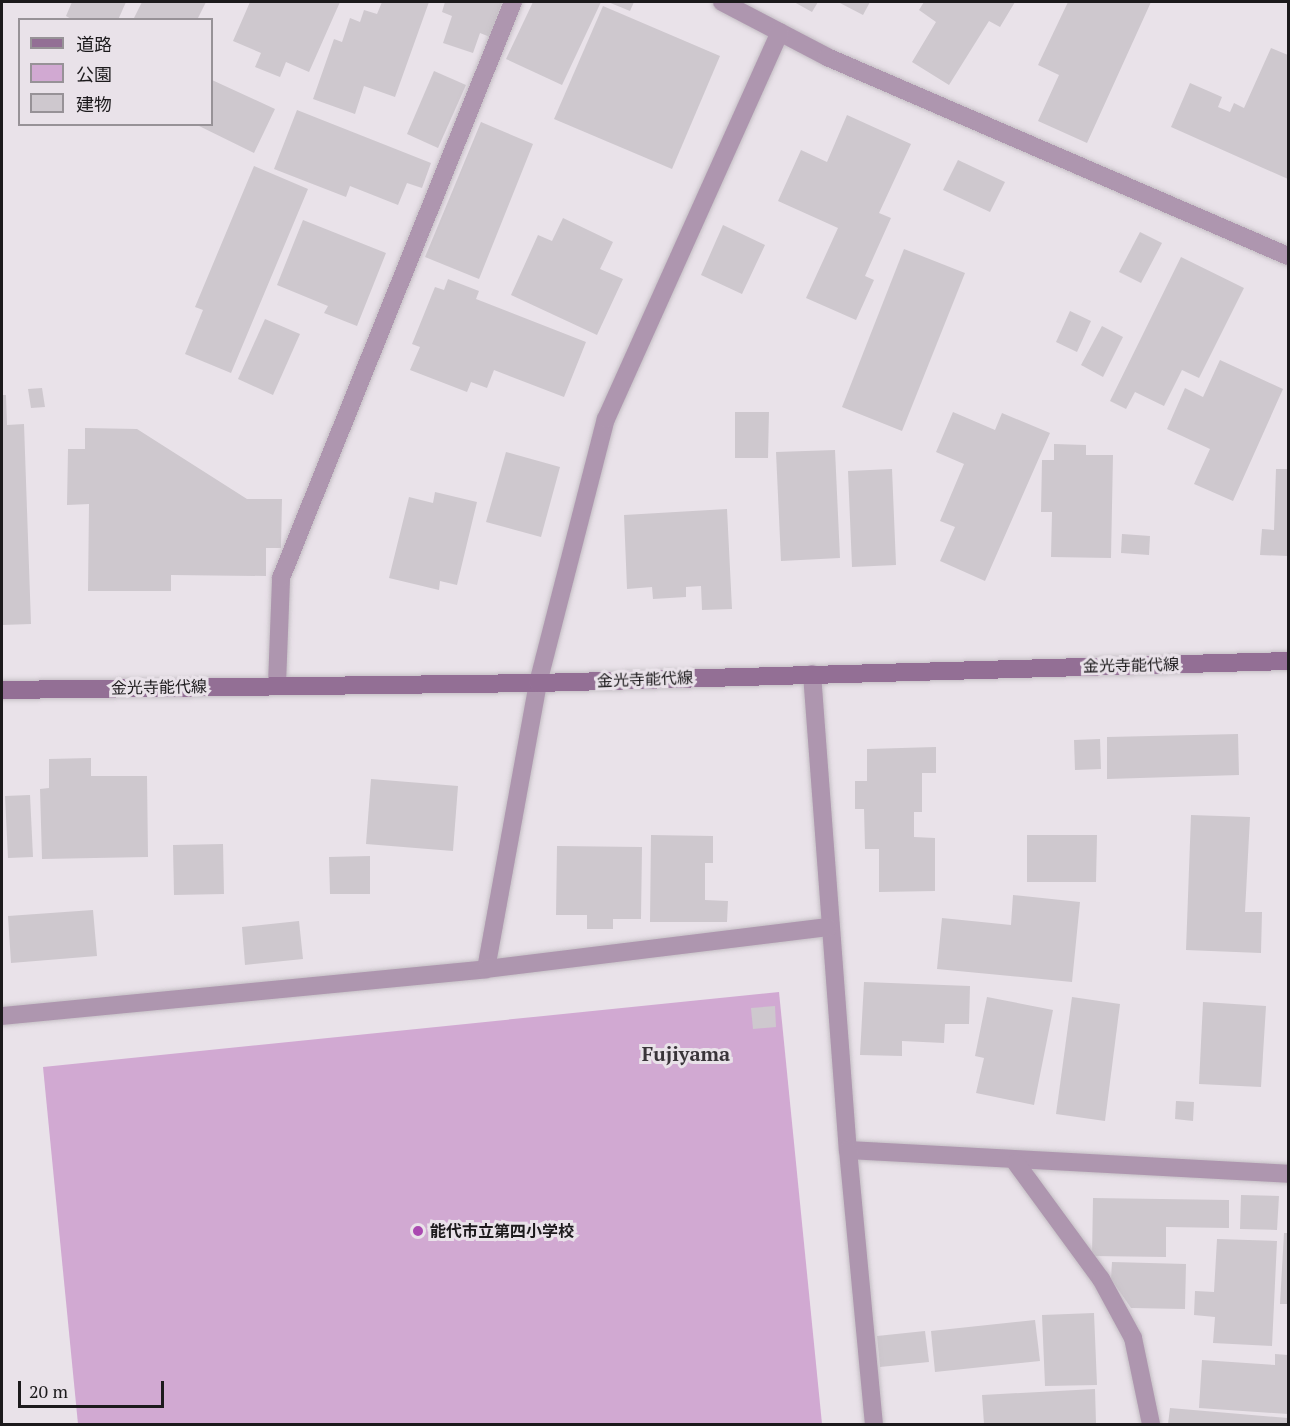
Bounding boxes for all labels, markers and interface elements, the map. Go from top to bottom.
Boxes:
legend [18,18,213,126]
text: 道路 [76,32,112,56]
text: 公園 [76,62,112,86]
text: 建物 [76,92,112,116]
street label: 金光寺能代線 [1083,655,1179,675]
street label: 金光寺能代線 [597,668,693,690]
street label: 金光寺能代線 [111,677,207,697]
district label: Fujiyama [642,1041,730,1065]
place label: 能代市立第四小学校 [430,1221,574,1241]
marker: 能代市立第四小学校 [411,1224,425,1238]
scale bar [21,1369,166,1407]
text: 20 m [29,1379,68,1403]

